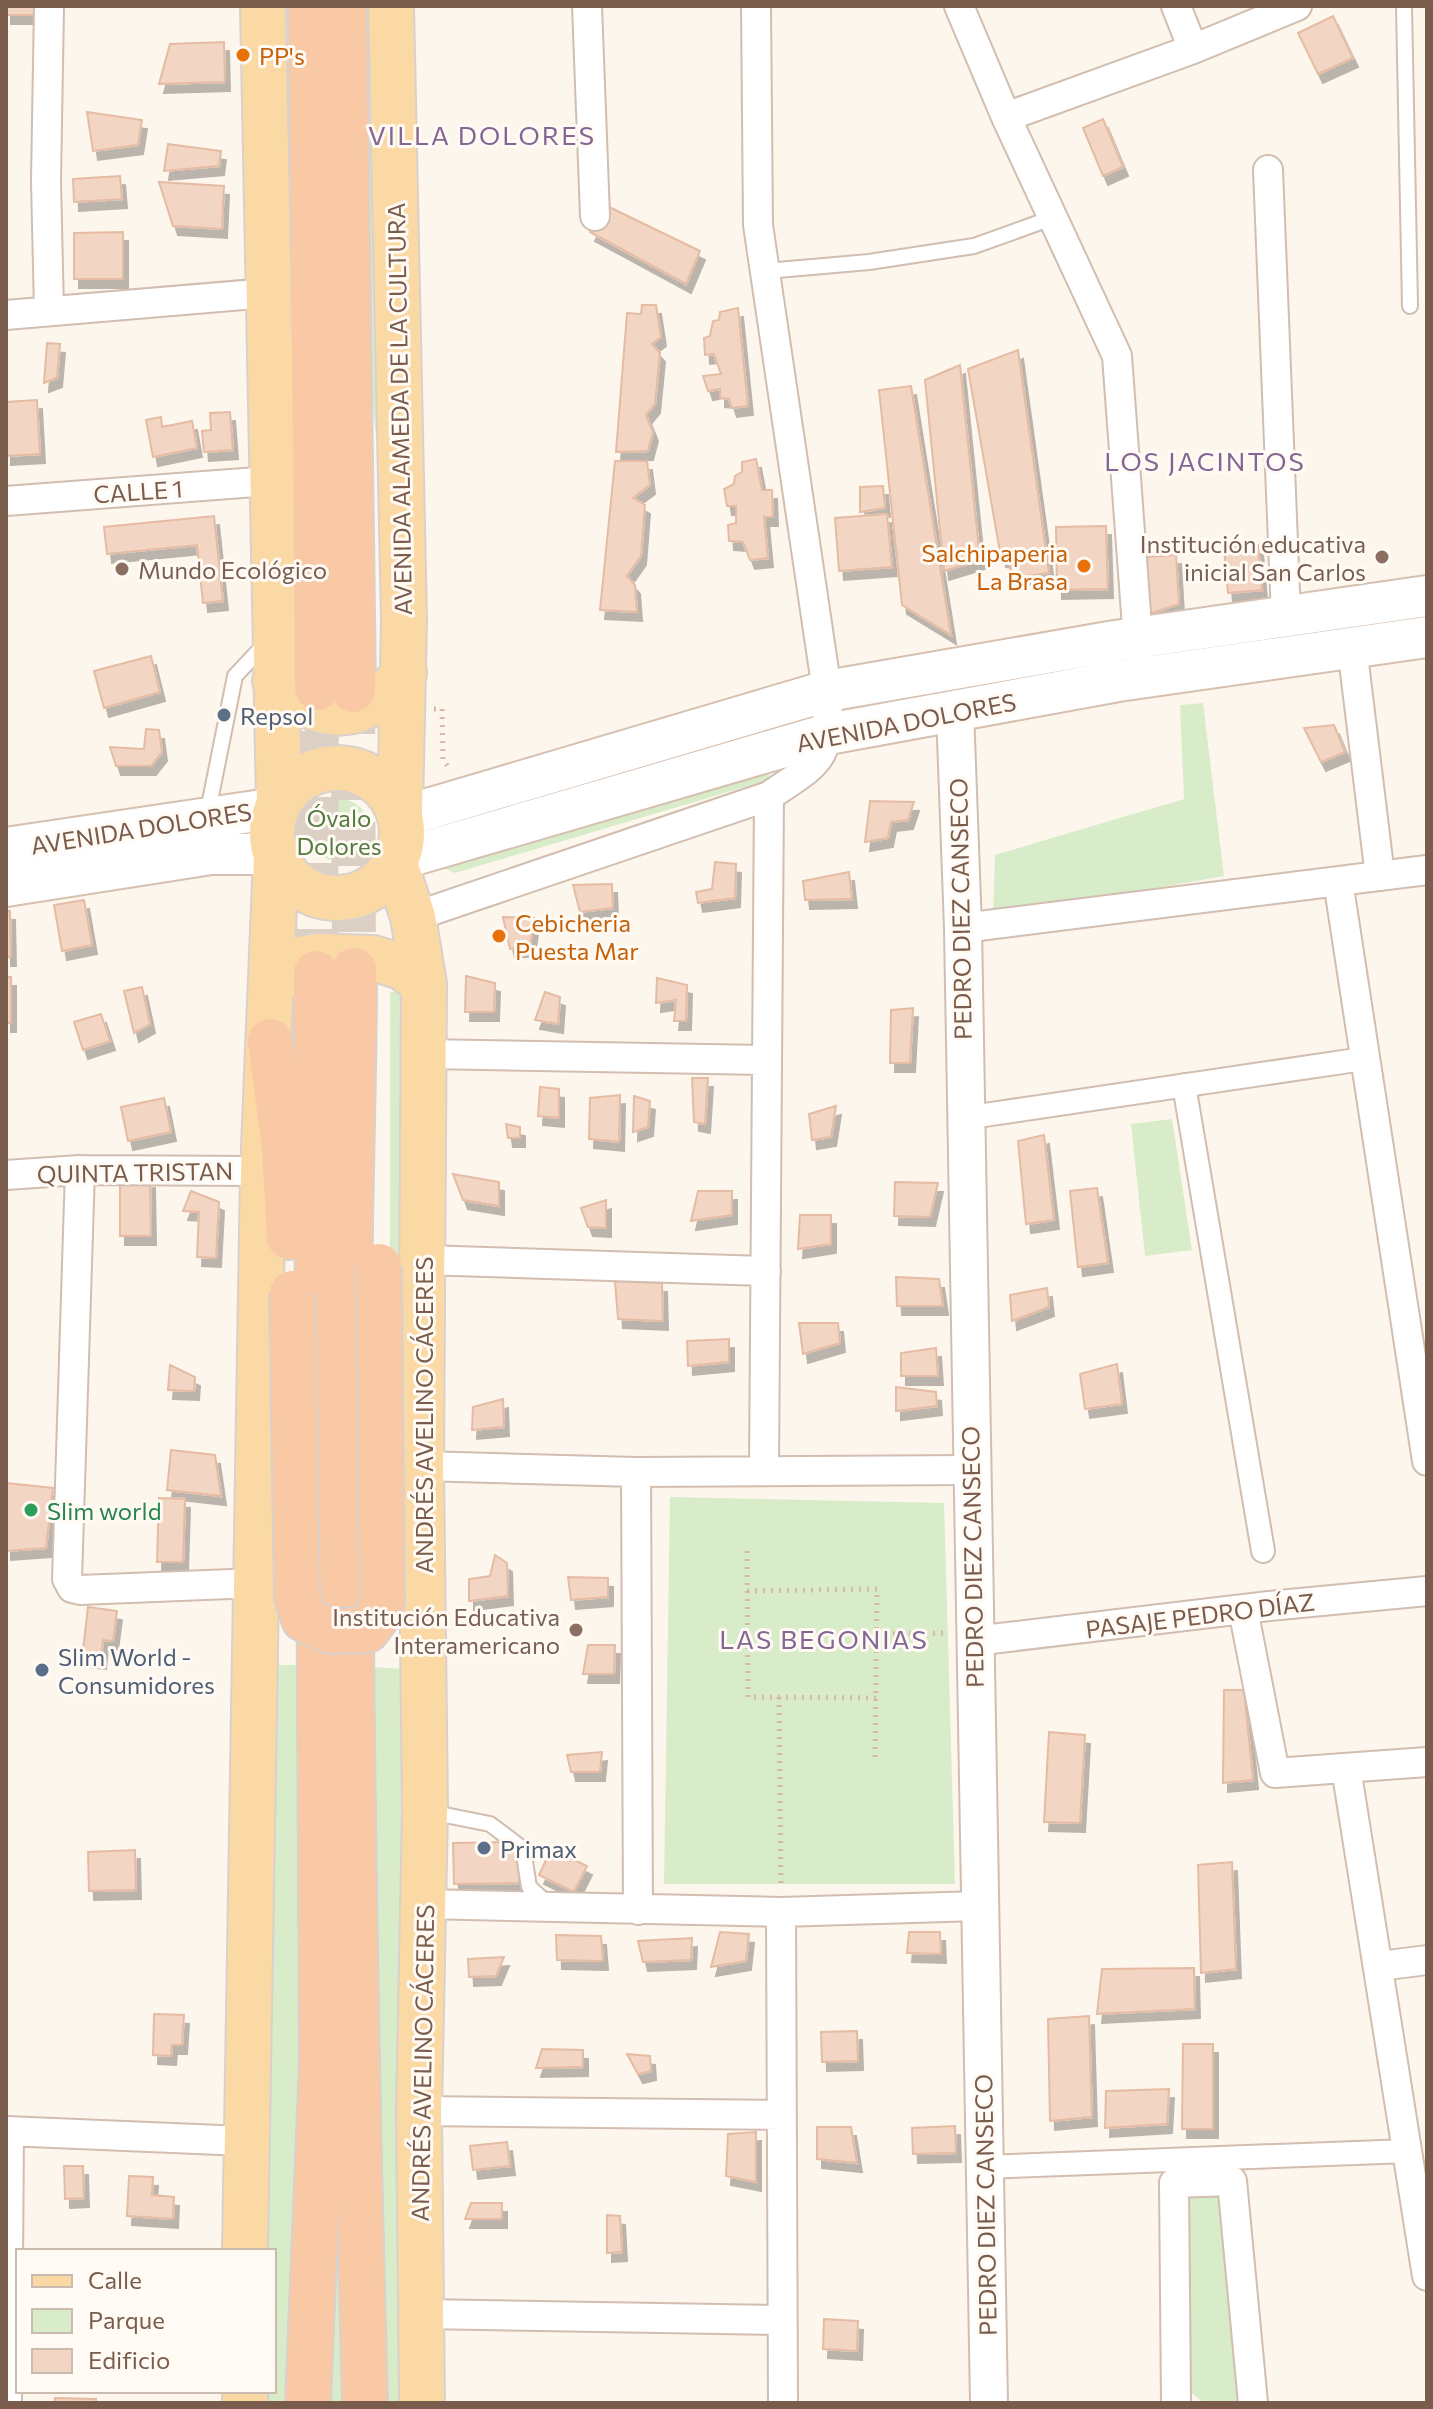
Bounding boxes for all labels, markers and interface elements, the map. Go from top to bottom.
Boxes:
place label: PP's [259,41,305,70]
marker: PP's [234,46,252,64]
district label: VILLA DOLORES [368,119,596,150]
street label: AVENIDA ALAMEDA DE LA CULTURA [381,202,417,616]
district label: LOS JACINTOS [1104,445,1306,476]
street label: CALLE 1 [92,473,184,509]
place label: Institución educativa inicial San Carlos [1140,529,1366,586]
place label: Salchipaperia La Brasa [922,538,1068,595]
marker: Institución educativa inicial San Carlos [1373,548,1391,566]
place label: Mundo Ecológico [138,555,327,584]
marker: Salchipaperia La Brasa [1075,557,1093,575]
marker: Mundo Ecológico [113,560,131,578]
street label: AVENIDA DOLORES [794,686,1018,758]
place label: Repsol [240,701,313,730]
marker: Repsol [215,706,233,724]
street label: PEDRO DIEZ CANSECO [943,778,977,1040]
street label: AVENIDA DOLORES [29,796,253,860]
park label: Óvalo Dolores [296,803,382,860]
place label: Cebicheria Puesta Mar [515,908,639,965]
marker: Cebicheria Puesta Mar [490,927,508,945]
street label: QUINTA TRISTAN [37,1156,233,1188]
street label: ANDRÉS AVELINO CÁCERES [409,1257,438,1573]
street label: PEDRO DIEZ CANSECO [955,1426,989,1688]
place label: Slim world [47,1496,162,1525]
marker: Slim world [22,1501,40,1519]
street label: PASAJE PEDRO DÍAZ [1084,1587,1316,1643]
place label: Institución Educativa Interamericano [332,1602,560,1659]
marker: Institución Educativa Interamericano [567,1621,585,1639]
district label: LAS BEGONIAS [719,1623,929,1654]
place label: Slim World - Consumidores [58,1642,215,1699]
marker: Slim World - Consumidores [33,1661,51,1679]
place label: Primax [500,1834,577,1863]
marker: Primax [475,1839,493,1857]
street label: ANDRÉS AVELINO CÁCERES [405,1904,439,2222]
street label: PEDRO DIEZ CANSECO [968,2074,1002,2336]
legend [16,2249,276,2393]
text: Calle [88,2265,142,2294]
text: Parque [88,2305,165,2334]
text: Edificio [88,2345,170,2374]

